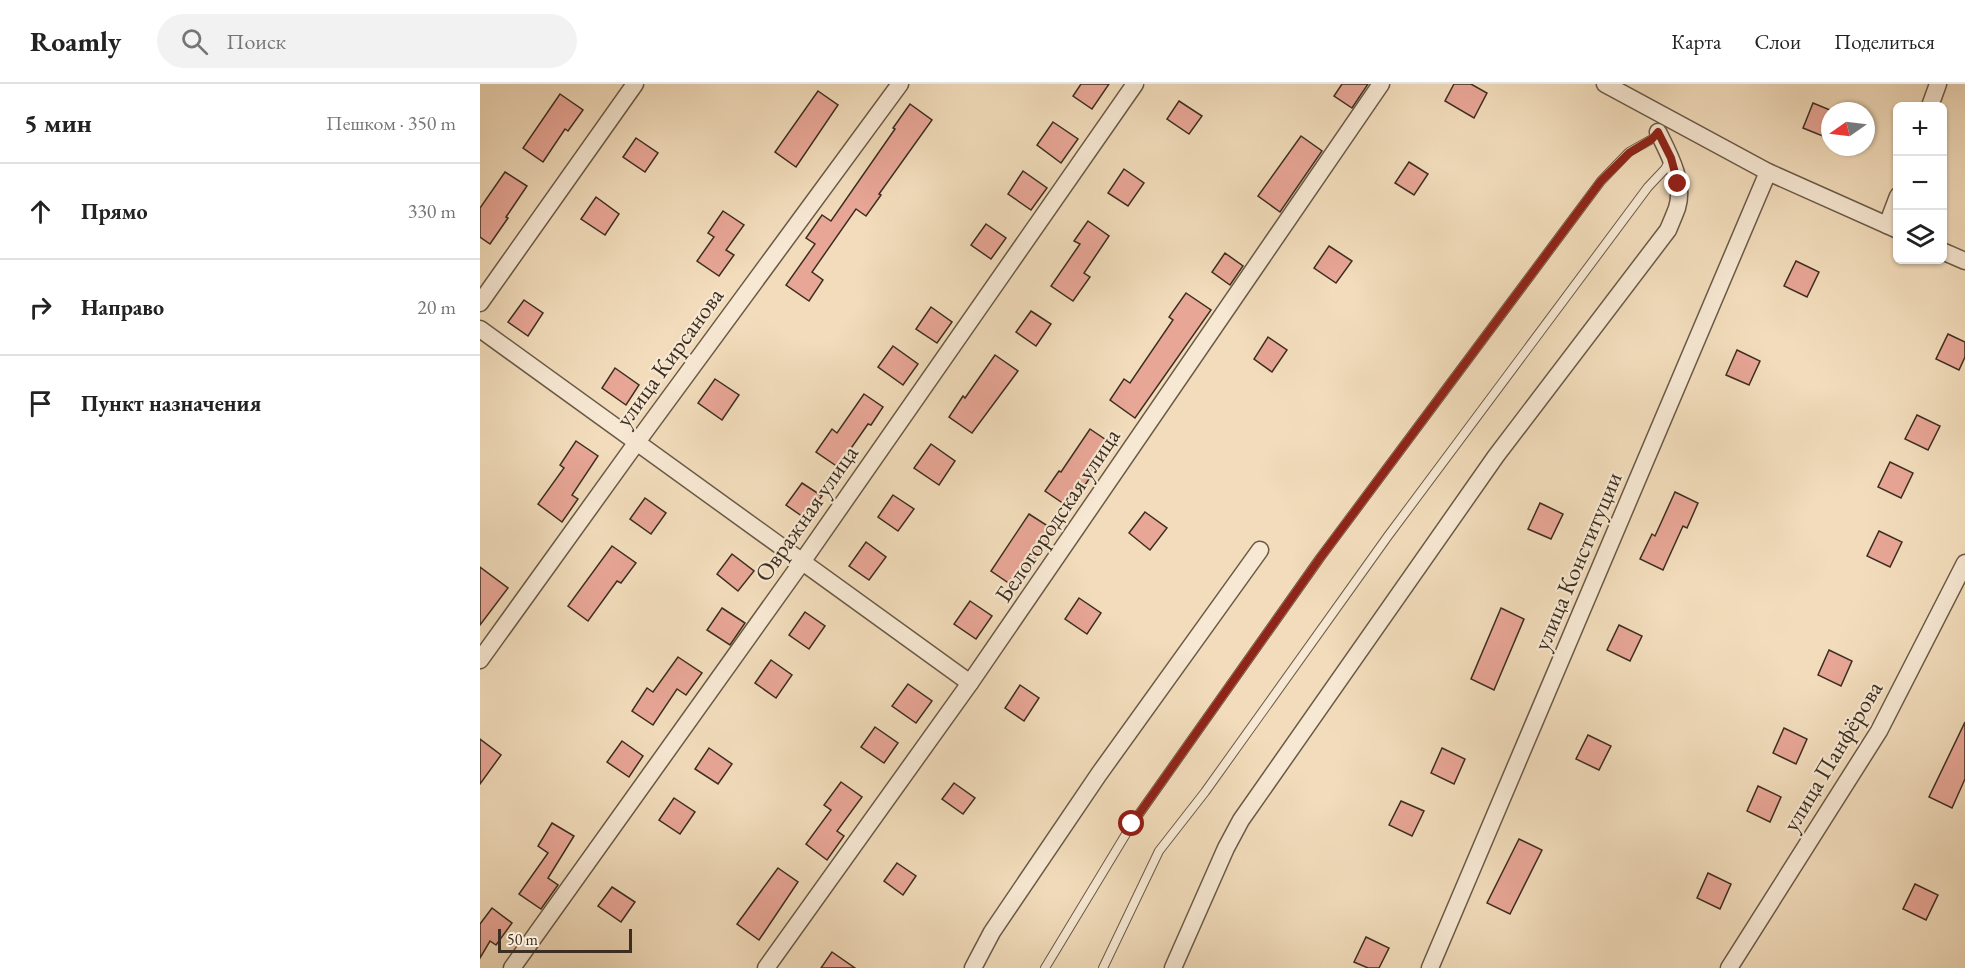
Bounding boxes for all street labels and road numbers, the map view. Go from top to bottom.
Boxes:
street label: улица Кирсанова [608,281,730,433]
street label: Белогородская улица [987,422,1127,608]
street label: Овражная улица [747,438,865,587]
street label: улица Конституции [1525,467,1629,655]
street label: улица Панфёрова [1775,675,1889,837]

